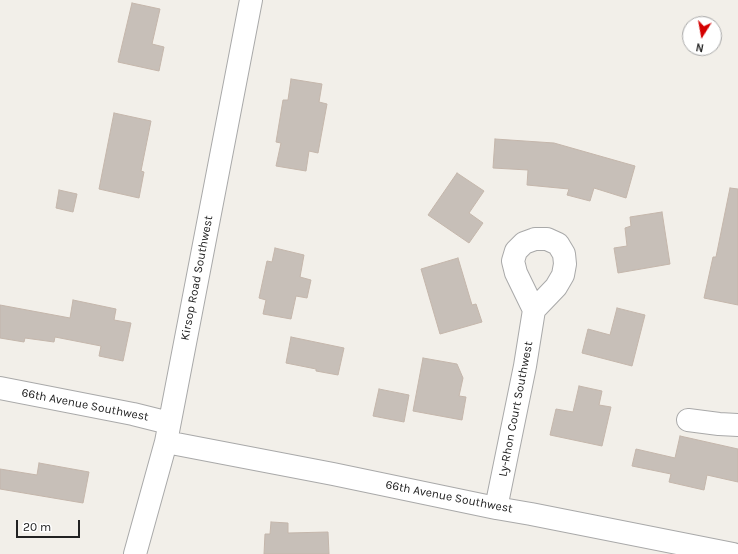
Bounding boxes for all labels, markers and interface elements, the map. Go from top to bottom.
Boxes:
north arrow [682,16,722,56]
text: N [695,40,705,54]
street label: Kirsop Road Southwest [178,214,216,342]
street label: Ly-Rhon Court Southwest [496,340,536,478]
street label: 66th Avenue Southwest [20,386,150,424]
street label: 66th Avenue Southwest [384,478,514,516]
scale bar [18,512,82,538]
text: 20 m [23,520,51,534]

